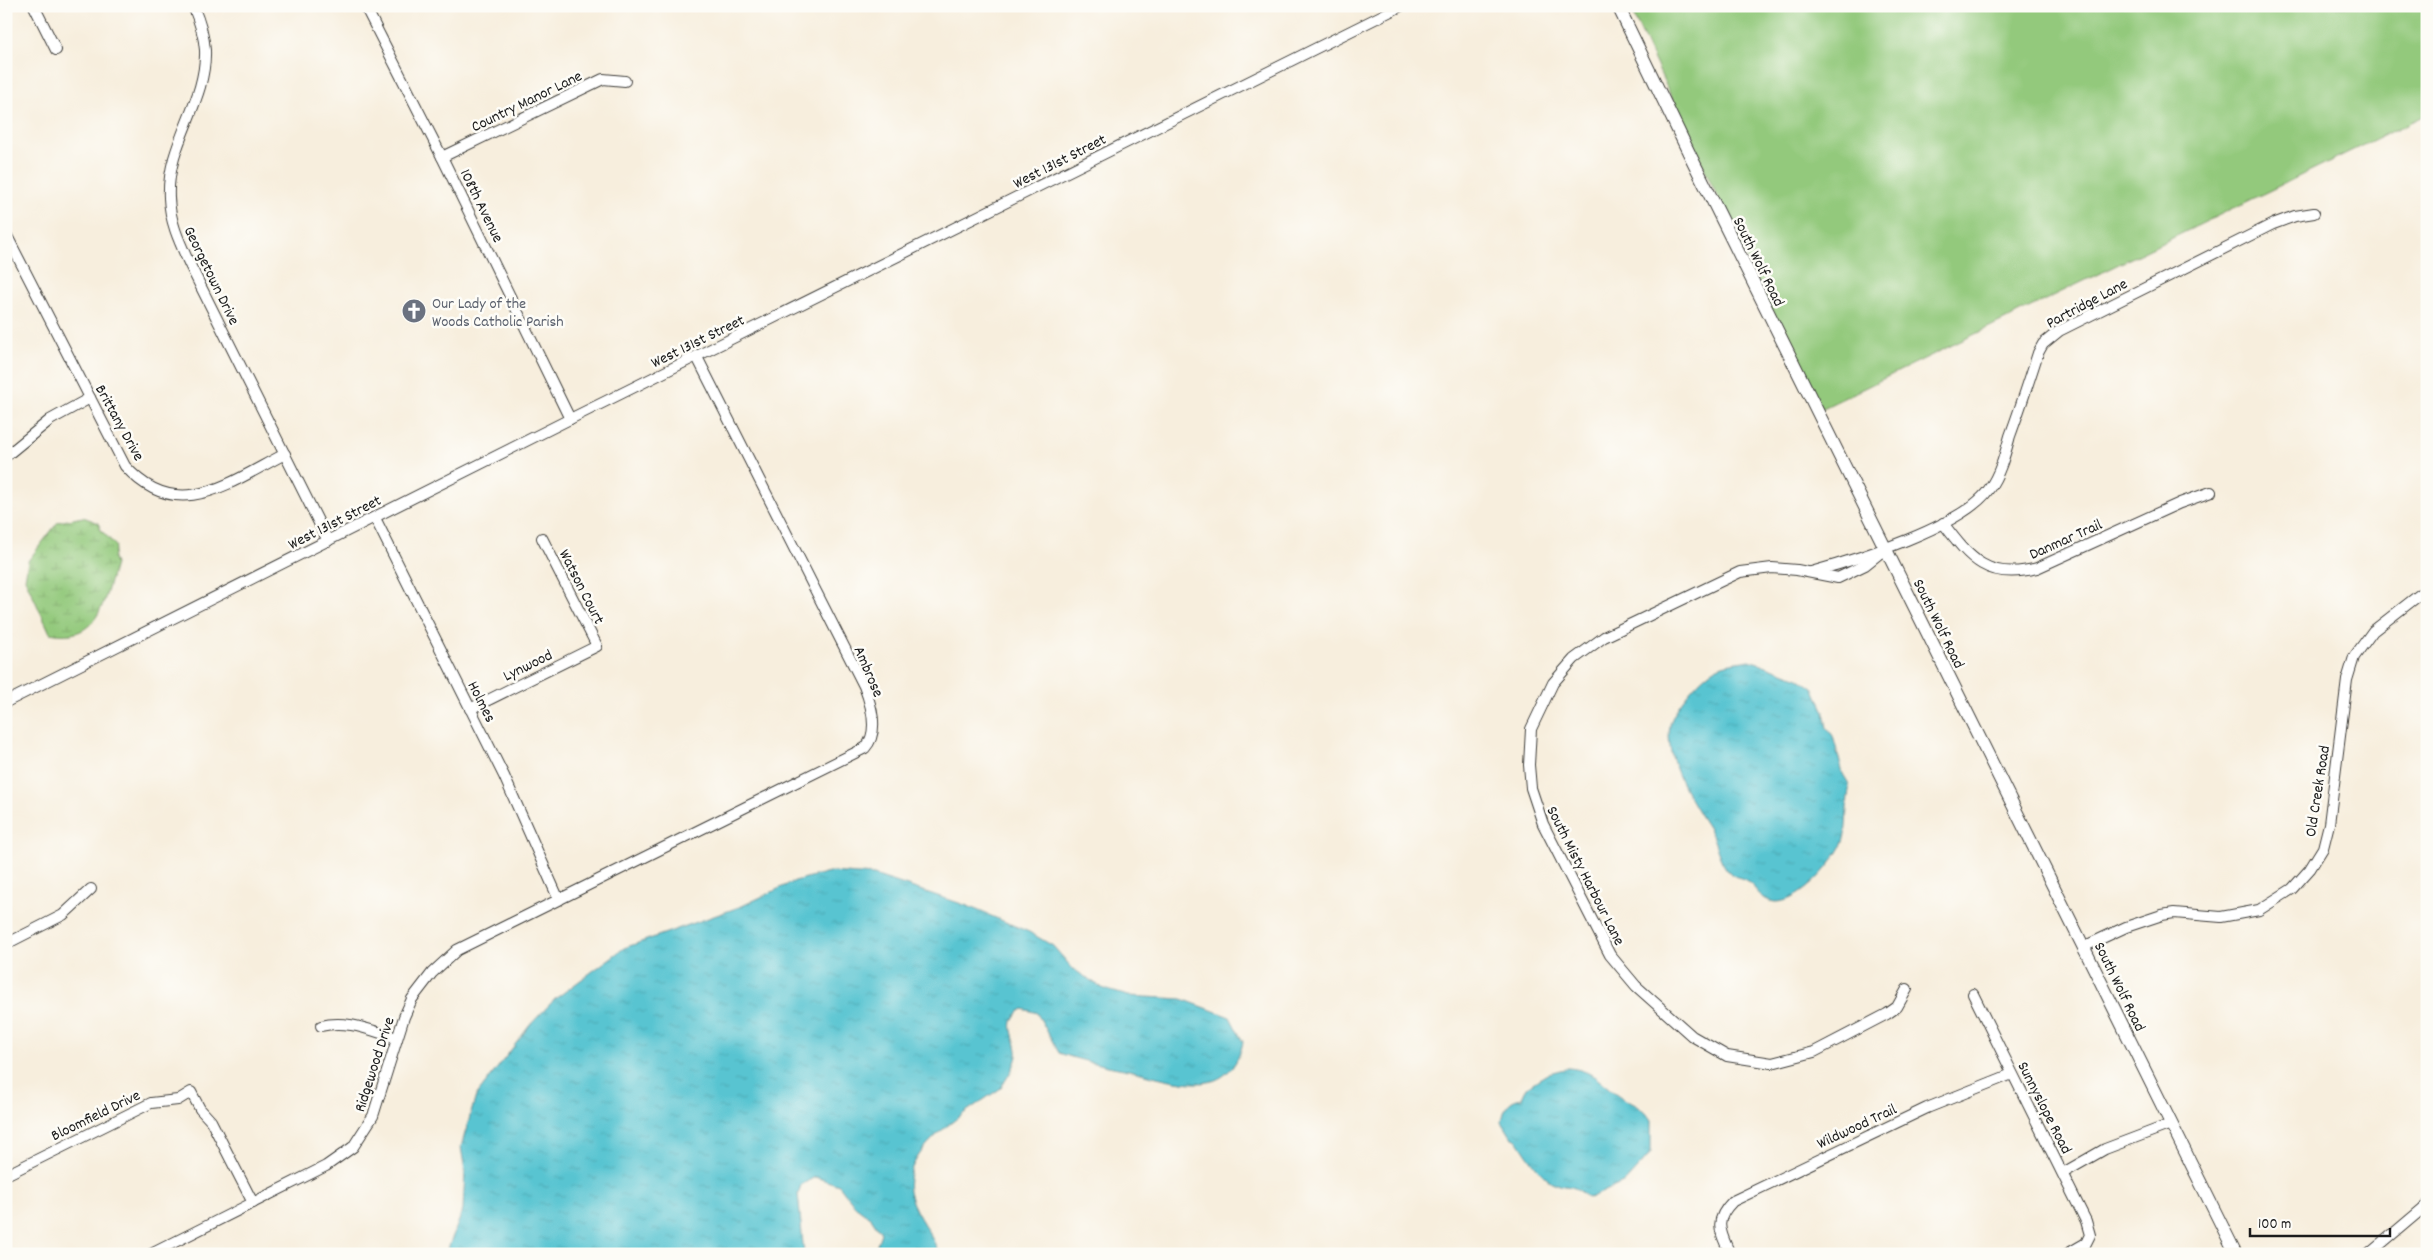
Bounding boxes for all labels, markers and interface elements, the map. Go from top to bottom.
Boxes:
street label: Country Manor Lane [468,65,586,139]
street label: West 131st Street [1010,129,1111,196]
street label: 108th Avenue [453,165,508,247]
street label: South Wolf Road [1726,213,1789,311]
street label: Georgetown Drive [177,223,245,329]
street label: Partridge Lane [2042,273,2132,335]
place label: Our Lady of the Woods Catholic Parish [432,293,564,334]
church icon: Our Lady of the Woods Catholic Parish [401,298,427,324]
street label: West 131st Street [647,310,749,375]
street label: Brittany Drive [88,381,149,466]
street label: West 131st Street [285,490,386,557]
street label: Danmar Trail [2026,514,2106,567]
street label: Watson Court [552,546,610,629]
street label: South Wolf Road [1906,575,1969,673]
street label: Ambrose [847,643,889,701]
street label: Lynwood [499,644,557,688]
street label: Holmes [461,677,501,727]
street label: Old Creek Road [2300,744,2337,839]
street label: South Misty Harbour Lane [1540,802,1630,950]
street label: South Wolf Road [2087,938,2150,1036]
street label: Ridgewood Drive [349,1014,402,1115]
street label: Sunnyslope Road [2011,1058,2077,1158]
street label: Bloomfield Drive [48,1085,145,1148]
street label: Wildwood Trail [1813,1099,1901,1156]
scale bar [2250,1205,2390,1237]
text: 100 m [2258,1214,2291,1236]

